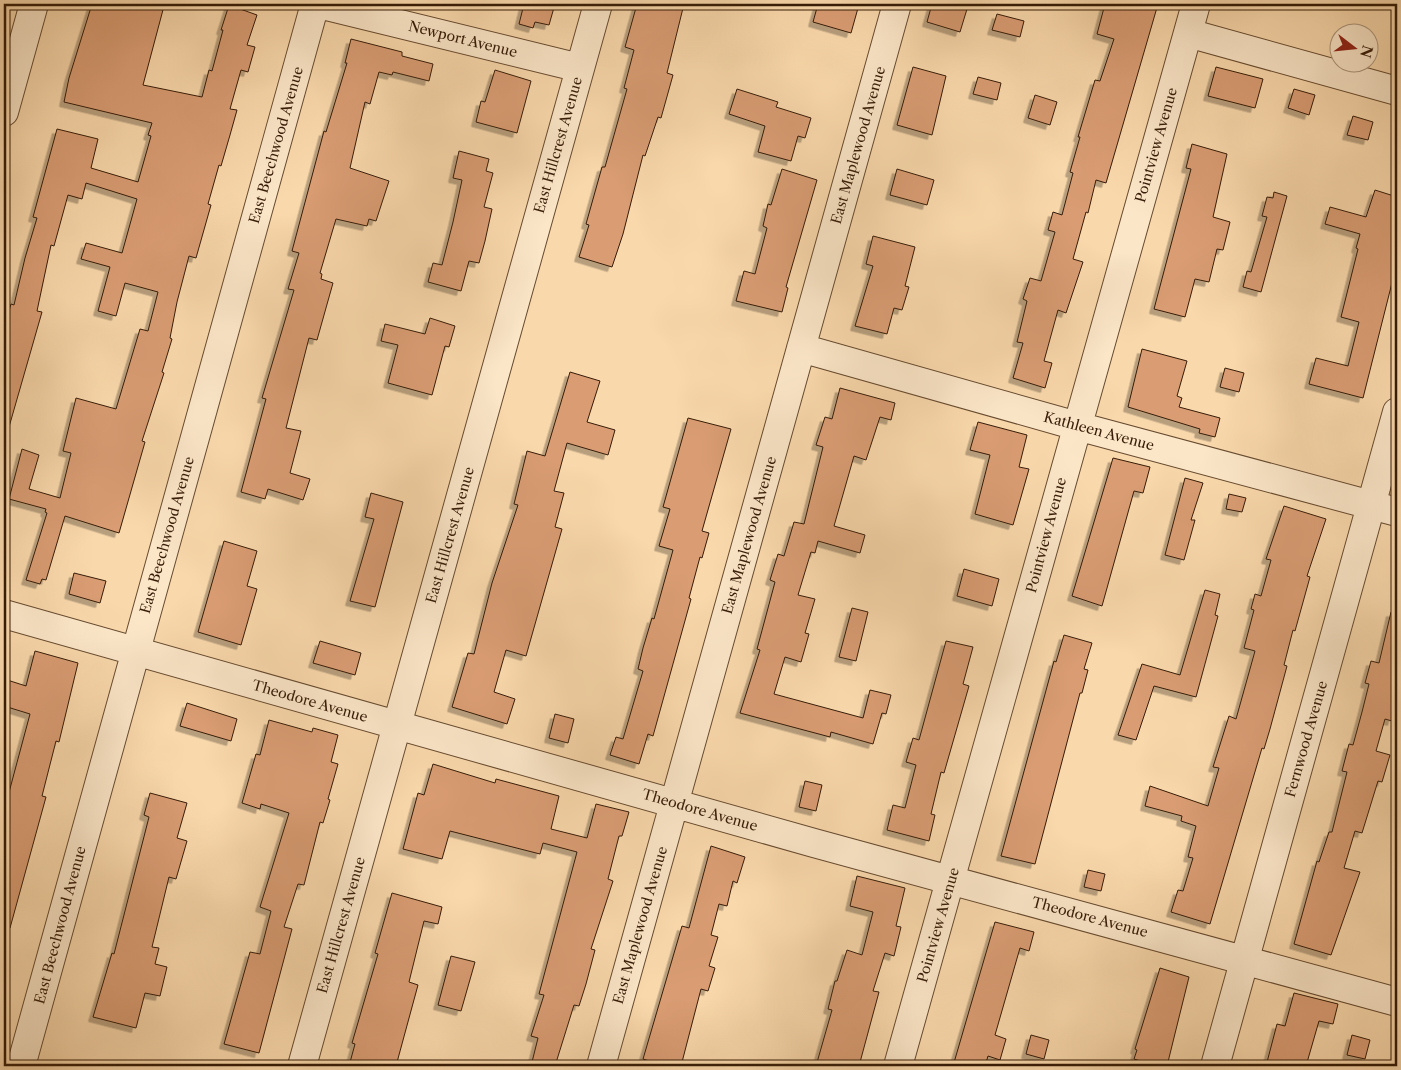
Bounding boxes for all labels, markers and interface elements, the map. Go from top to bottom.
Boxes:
street label: Newport Avenue [407,17,519,61]
north arrow [1328,22,1378,72]
text: N [1356,43,1377,60]
street label: East Beechwood Avenue [245,64,307,226]
street label: East Maplewood Avenue [827,64,889,226]
street label: East Hillcrest Avenue [530,75,586,215]
street label: Pointview Avenue [1131,85,1181,205]
street label: Kathleen Avenue [1042,408,1156,454]
street label: East Beechwood Avenue [136,454,198,616]
street label: East Maplewood Avenue [718,454,780,616]
street label: East Hillcrest Avenue [422,465,478,605]
street label: Pointview Avenue [1022,475,1070,595]
street label: Theodore Avenue [250,676,370,726]
street label: Fernwood Avenue [1281,678,1331,799]
street label: Theodore Avenue [640,785,760,835]
street label: East Beechwood Avenue [30,844,90,1006]
street label: East Maplewood Avenue [609,844,671,1006]
street label: East Hillcrest Avenue [313,855,369,995]
street label: Pointview Avenue [913,865,963,985]
street label: Theodore Avenue [1030,893,1150,941]

